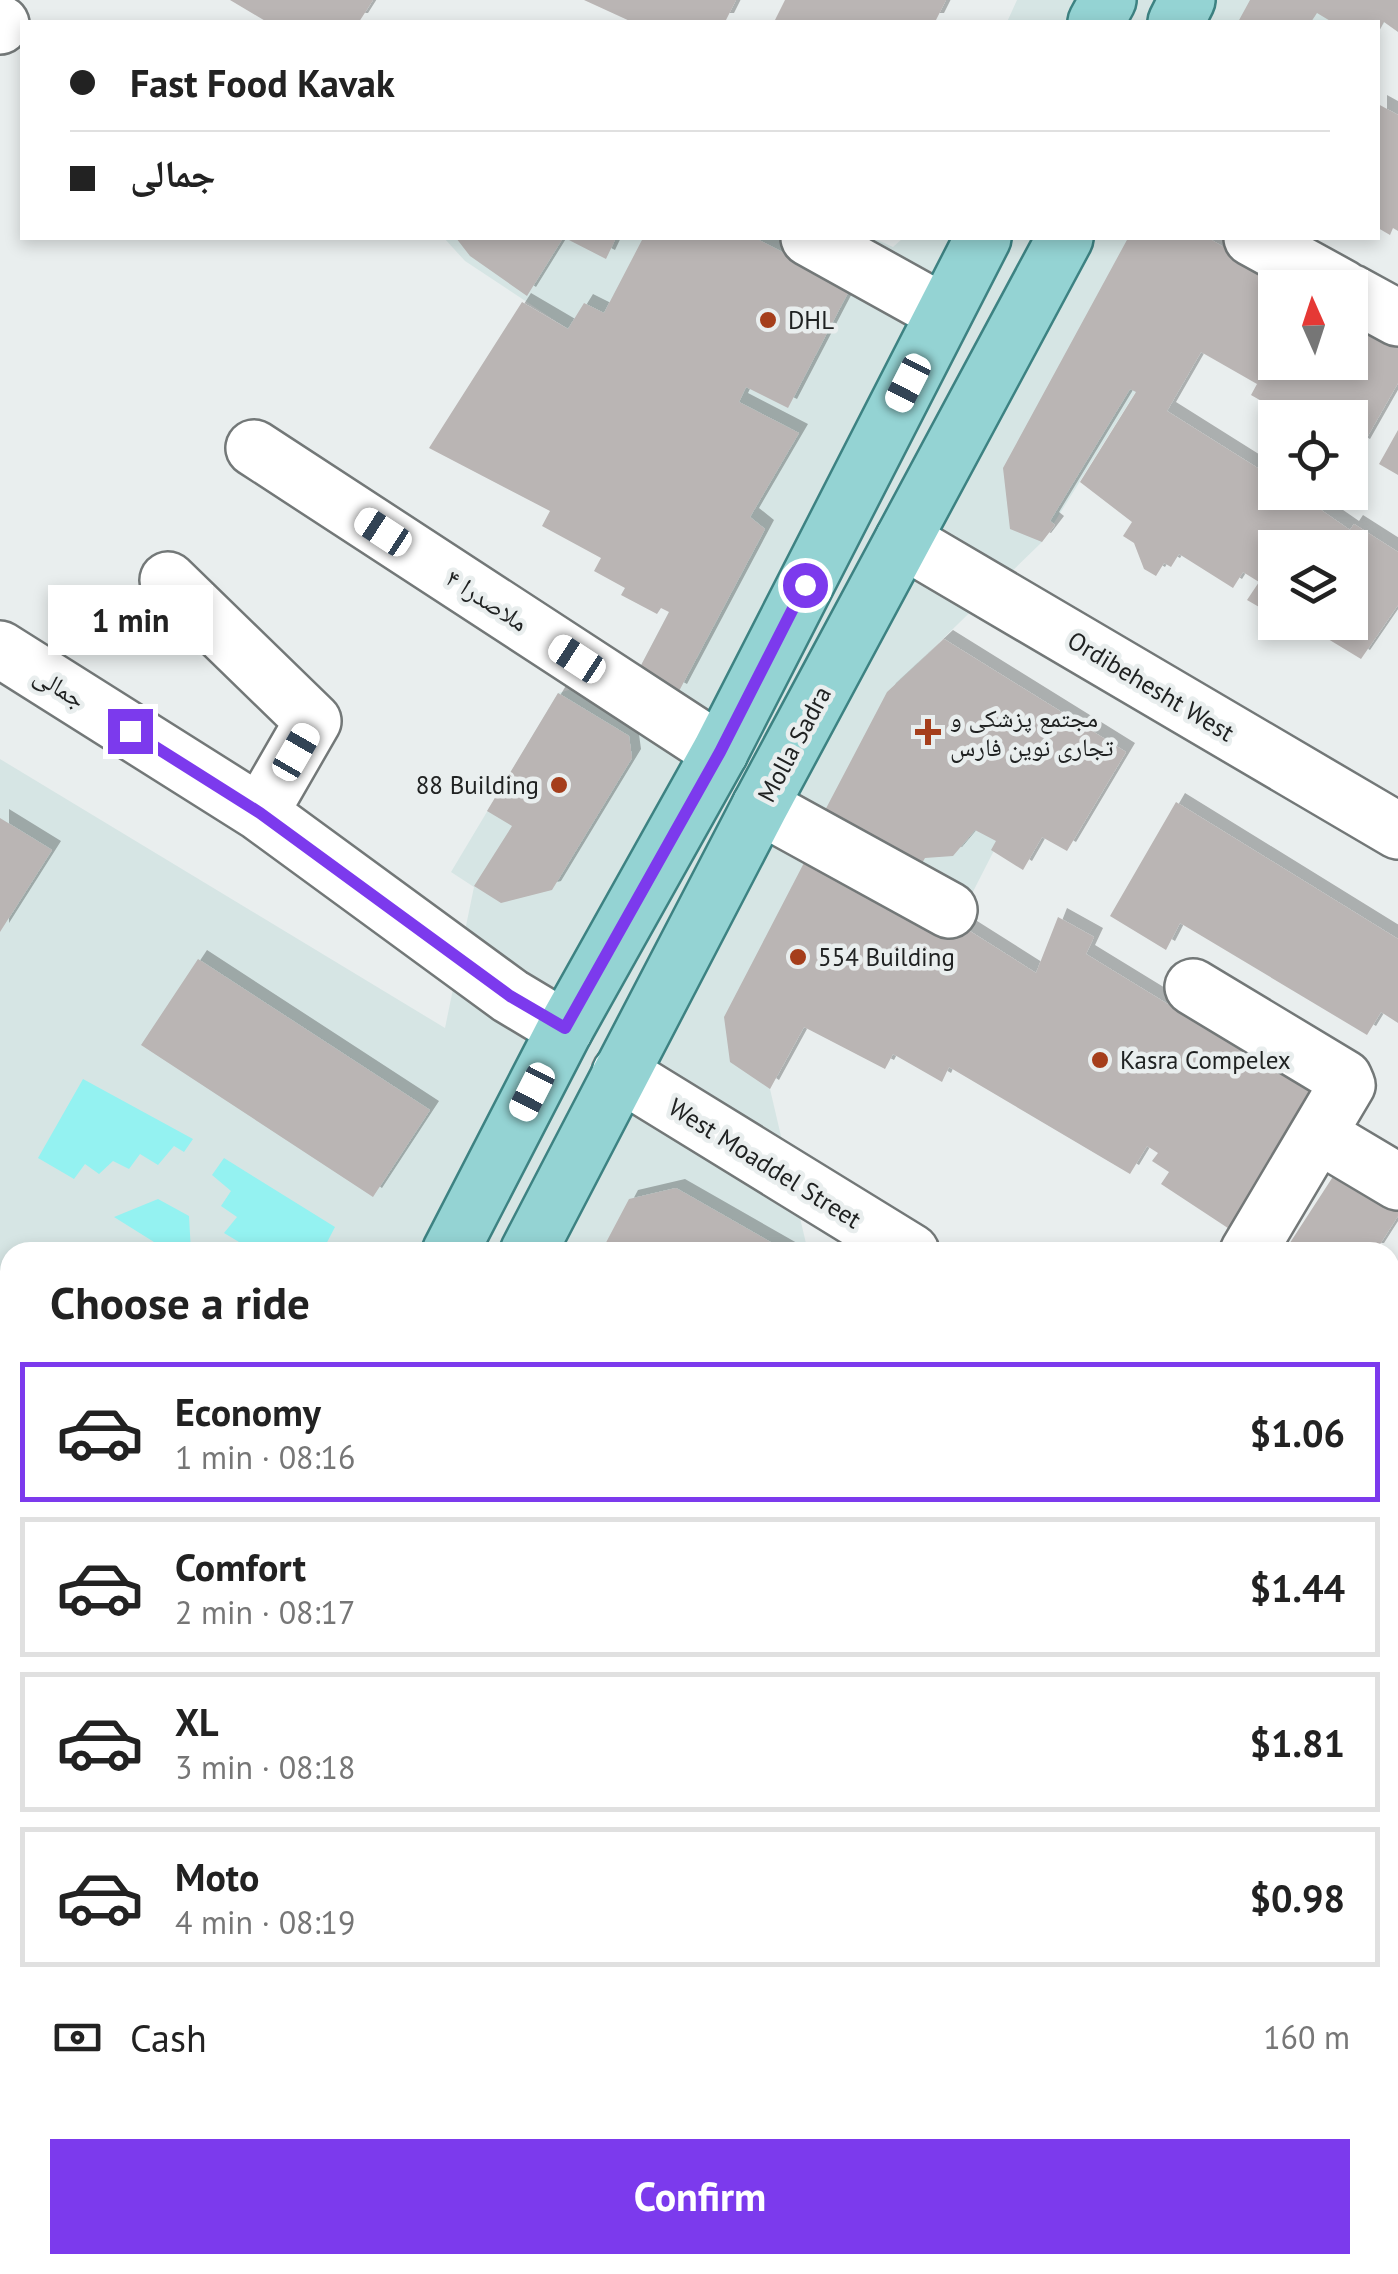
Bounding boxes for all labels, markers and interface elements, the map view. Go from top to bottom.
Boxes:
text: Fast Food Kavak [130,58,395,107]
text: جمالی [130,148,216,197]
north arrow [1258,270,1368,380]
map controls [1258,270,1368,640]
place label: DHL [788,304,834,336]
marker: DHL [757,309,779,331]
car [881,349,935,417]
button: locate [1258,400,1368,510]
car [350,503,416,561]
button: layers [1258,530,1368,640]
street label: ۴ ملاصدرا [440,562,534,638]
route start [783,563,828,608]
callout: 1 min [48,586,212,656]
text: 1 min [91,599,170,641]
street label: Ordibehesht West [1062,624,1240,749]
car [544,630,610,688]
street label: جمالی [28,659,92,715]
street label: Molla Sadra [750,680,838,808]
place label: مجتمع پزشکی و تجاری نوین فارس [950,702,1114,763]
route end [108,709,153,754]
car [268,719,324,785]
marker: مجتمع پزشکی و تجاری نوین فارس [915,719,941,745]
place label: 88 Building [416,769,539,801]
marker: 88 Building [548,774,570,796]
place label: 554 Building [818,941,955,973]
marker: 554 Building [787,946,809,968]
place label: Kasra Compelex [1120,1044,1291,1076]
marker: Kasra Compelex [1089,1049,1111,1071]
car [505,1058,559,1126]
street label: West Moaddel Street [663,1091,868,1235]
text: Choose a ride [50,1273,310,1331]
icon: car [55,1387,145,1477]
text: Economy [175,1387,321,1436]
text: $1.06 [1249,1408,1345,1457]
text: 1 min · 08:16 [175,1436,355,1478]
icon: car [55,1542,145,1632]
text: Comfort [175,1542,306,1591]
text: $1.44 [1249,1563,1345,1612]
text: 2 min · 08:17 [175,1591,355,1633]
icon: car [55,1697,145,1787]
text: XL [175,1697,219,1746]
text: $1.81 [1249,1718,1345,1767]
text: 3 min · 08:18 [175,1746,355,1788]
icon: car [55,1852,145,1942]
text: Moto [175,1852,259,1901]
text: $0.98 [1249,1873,1345,1922]
text: 4 min · 08:19 [175,1901,355,1943]
icon: cash [50,2010,105,2065]
text: Cash [130,2013,207,2062]
text: 160 m [1263,2016,1350,2058]
button: Confirm [50,2139,1350,2254]

